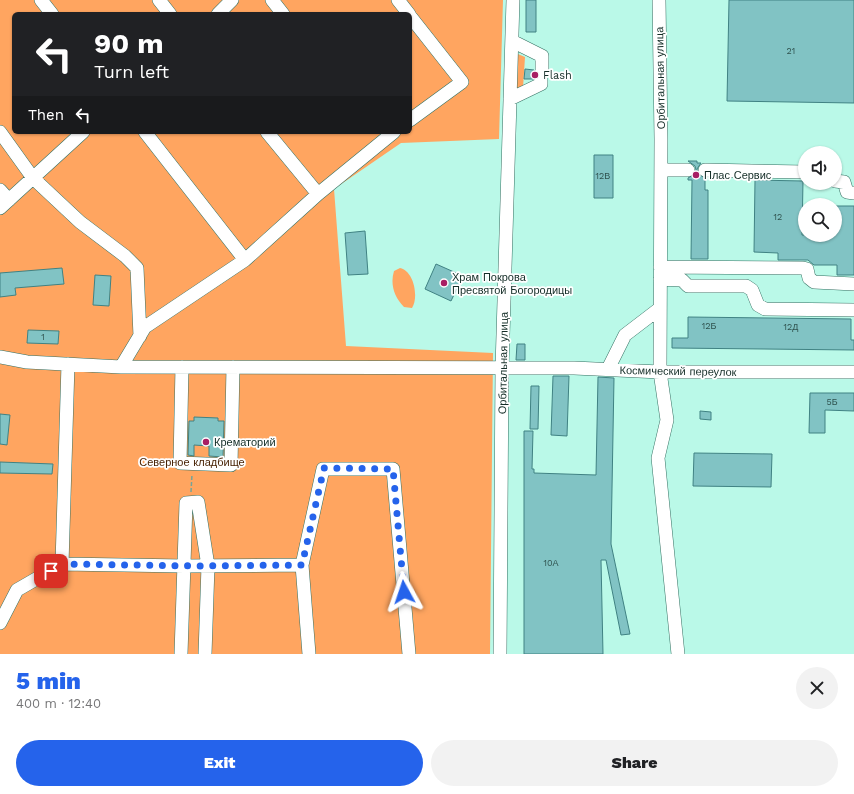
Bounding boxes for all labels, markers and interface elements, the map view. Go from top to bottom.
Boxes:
street label: Орбитальная улица [653,26,668,129]
text: 90 m [94,27,164,60]
icon: left [28,28,80,80]
house number: 21 [787,46,795,56]
text: Turn left [94,61,169,82]
place label: Flash [543,69,572,82]
marker: Flash [530,70,540,80]
icon: left [72,104,94,126]
text: Then [28,106,64,124]
map controls [798,146,842,242]
button: sound [798,146,842,190]
place label: Плас Сервис [704,169,772,182]
marker: Плас Сервис [691,170,701,180]
house number: 12В [596,171,610,181]
button: search [798,198,842,242]
house number: 12 [774,212,782,222]
place label: Храм Покрова Пресвятой Богородицы [452,271,572,297]
marker: Храм Покрова Пресвятой Богородицы [439,278,449,288]
street label: Орбитальная улица [496,311,511,414]
house number: 12Б [702,321,716,331]
house number: 12Д [784,322,798,332]
house number: 1 [41,332,45,342]
street label: Космический переулок [619,364,737,379]
house number: 5Б [826,397,838,407]
place label: Крематорий [214,436,276,449]
marker: Крематорий [201,437,211,447]
park label: Северное кладбище [139,456,245,469]
pin [34,554,68,588]
house number: 10А [543,558,559,568]
icon: arrive [40,560,62,582]
position arrow [383,571,425,613]
text: 5 min [16,667,81,695]
button: close [796,667,838,709]
text: 400 m · 12:40 [16,696,101,711]
button: Exit [16,740,423,786]
button: Share [431,740,838,786]

